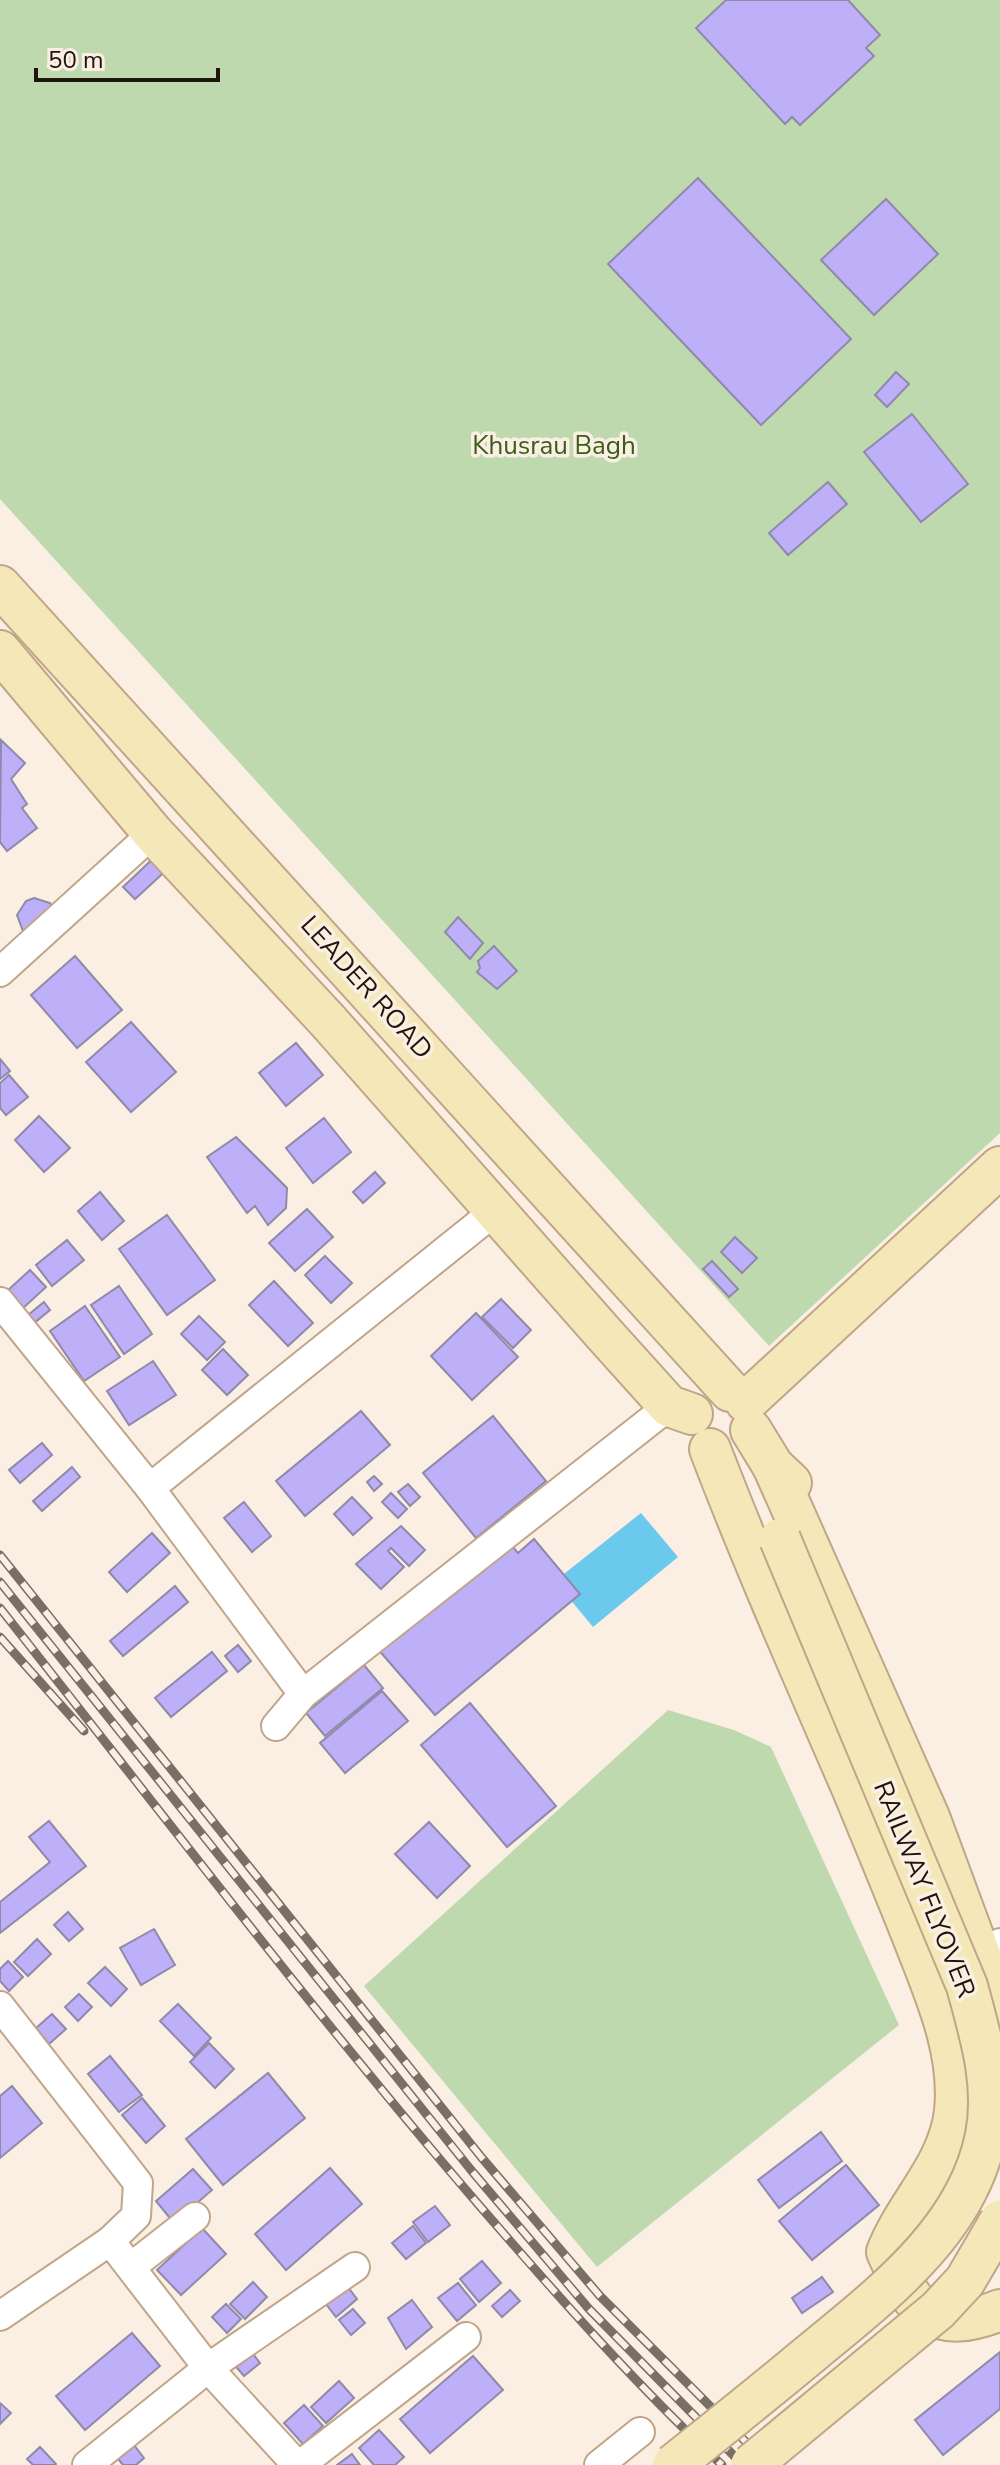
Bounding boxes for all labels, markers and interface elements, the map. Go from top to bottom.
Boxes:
scale bar [36,32,218,82]
text: 50 m [48,44,104,76]
park label: Khusrau Bagh [472,428,636,463]
street label: LEADER ROAD [293,908,440,1066]
street label: RAILWAY FLYOVER [865,1776,984,2003]

